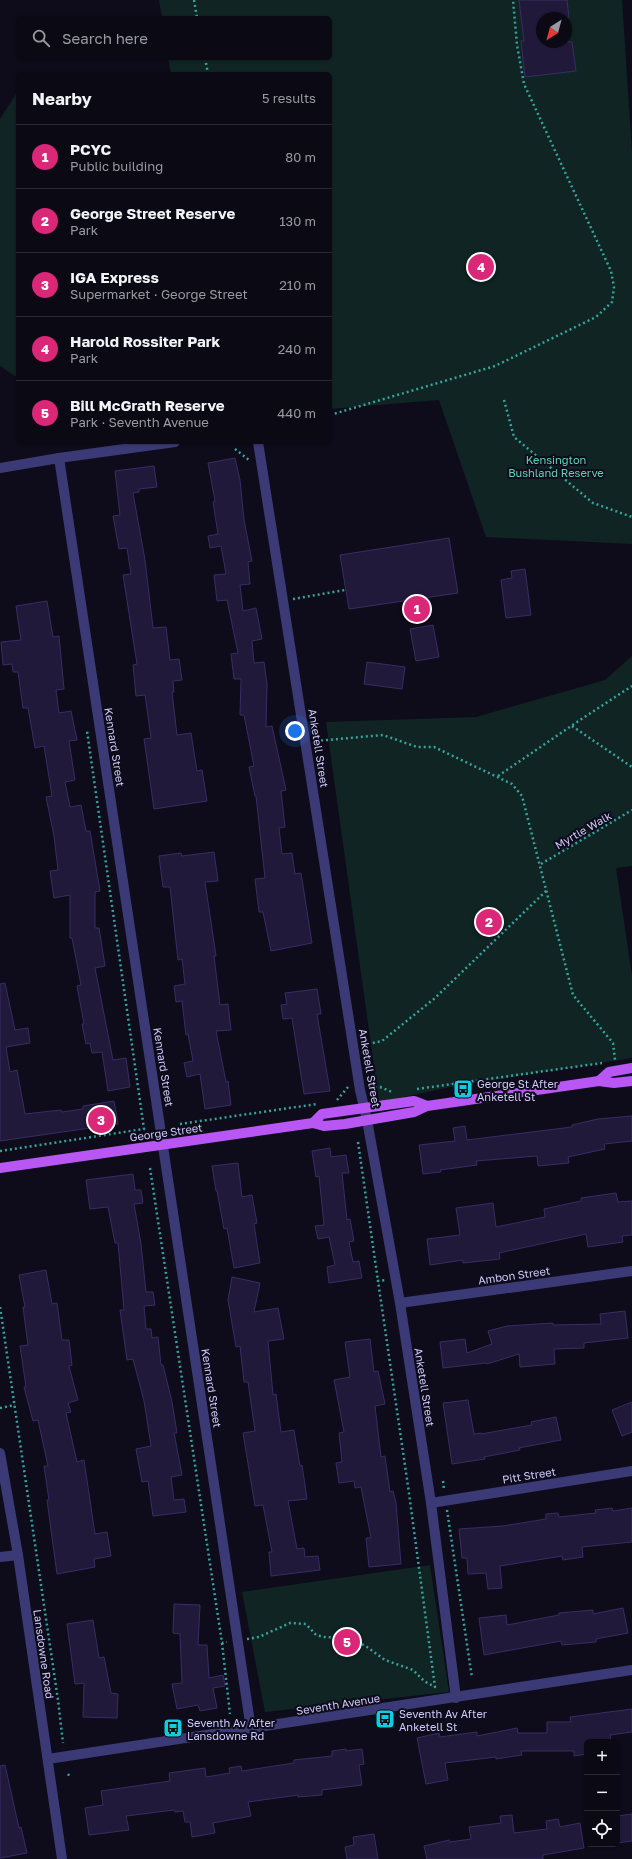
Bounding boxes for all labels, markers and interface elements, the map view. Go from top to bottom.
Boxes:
north arrow [536,12,572,48]
search box [16,16,332,60]
icon: search [30,27,52,49]
text: Search here [62,29,148,47]
text: Nearby [32,88,92,109]
text: 5 results [262,90,316,106]
text: PCYC [70,140,111,158]
text: 1 [42,149,48,165]
text: 80 m [285,149,316,165]
text: Public building [70,158,163,174]
text: George Street Reserve [70,204,235,222]
text: 2 [41,213,49,229]
text: 130 m [279,213,316,229]
text: Park [70,222,98,238]
pin: 4 [468,252,494,282]
text: IGA Express [70,268,159,286]
text: 3 [41,277,49,293]
text: 210 m [279,277,316,293]
text: Supermarket · George Street [70,286,248,302]
text: Harold Rossiter Park [70,332,220,350]
text: 4 [41,341,49,357]
text: 240 m [278,341,316,357]
text: Park [70,350,98,366]
text: Bill McGrath Reserve [70,396,225,414]
text: 5 [41,405,49,421]
text: 440 m [277,405,316,421]
text: Park · Seventh Avenue [70,414,209,430]
park label: Kensington Bushland Reserve [508,453,604,479]
pin: 1 [404,594,430,624]
street label: Kennard Street [102,707,128,787]
street label: Anketell Street [306,708,332,788]
your location [285,721,305,741]
street label: Myrtle Walk [552,809,614,851]
pin: 2 [476,907,502,937]
street label: Kennard Street [151,1027,177,1107]
street label: Anketell Street [357,1028,383,1108]
place label: George St After Anketell St [477,1077,559,1103]
bus stop icon: George St After Anketell St [452,1078,474,1100]
pin: 3 [88,1105,114,1135]
street label: George Street [129,1120,203,1144]
street label: Ambon Street [477,1264,551,1286]
street label: Anketell Street [412,1347,438,1427]
street label: Kennard Street [199,1348,225,1428]
street label: Pitt Street [501,1464,557,1486]
street label: Lansdowne Road [31,1608,57,1700]
pin: 5 [334,1627,360,1657]
street label: Seventh Avenue [295,1691,381,1717]
place label: Seventh Av After Anketell St [399,1707,488,1733]
bus stop icon: Seventh Av After Anketell St [374,1708,396,1730]
place label: Seventh Av After Lansdowne Rd [187,1716,276,1742]
bus stop icon: Seventh Av After Lansdowne Rd [162,1717,184,1739]
map controls [584,1739,620,1847]
button: + [584,1739,620,1775]
button: − [584,1775,620,1811]
button: locate [584,1811,620,1847]

